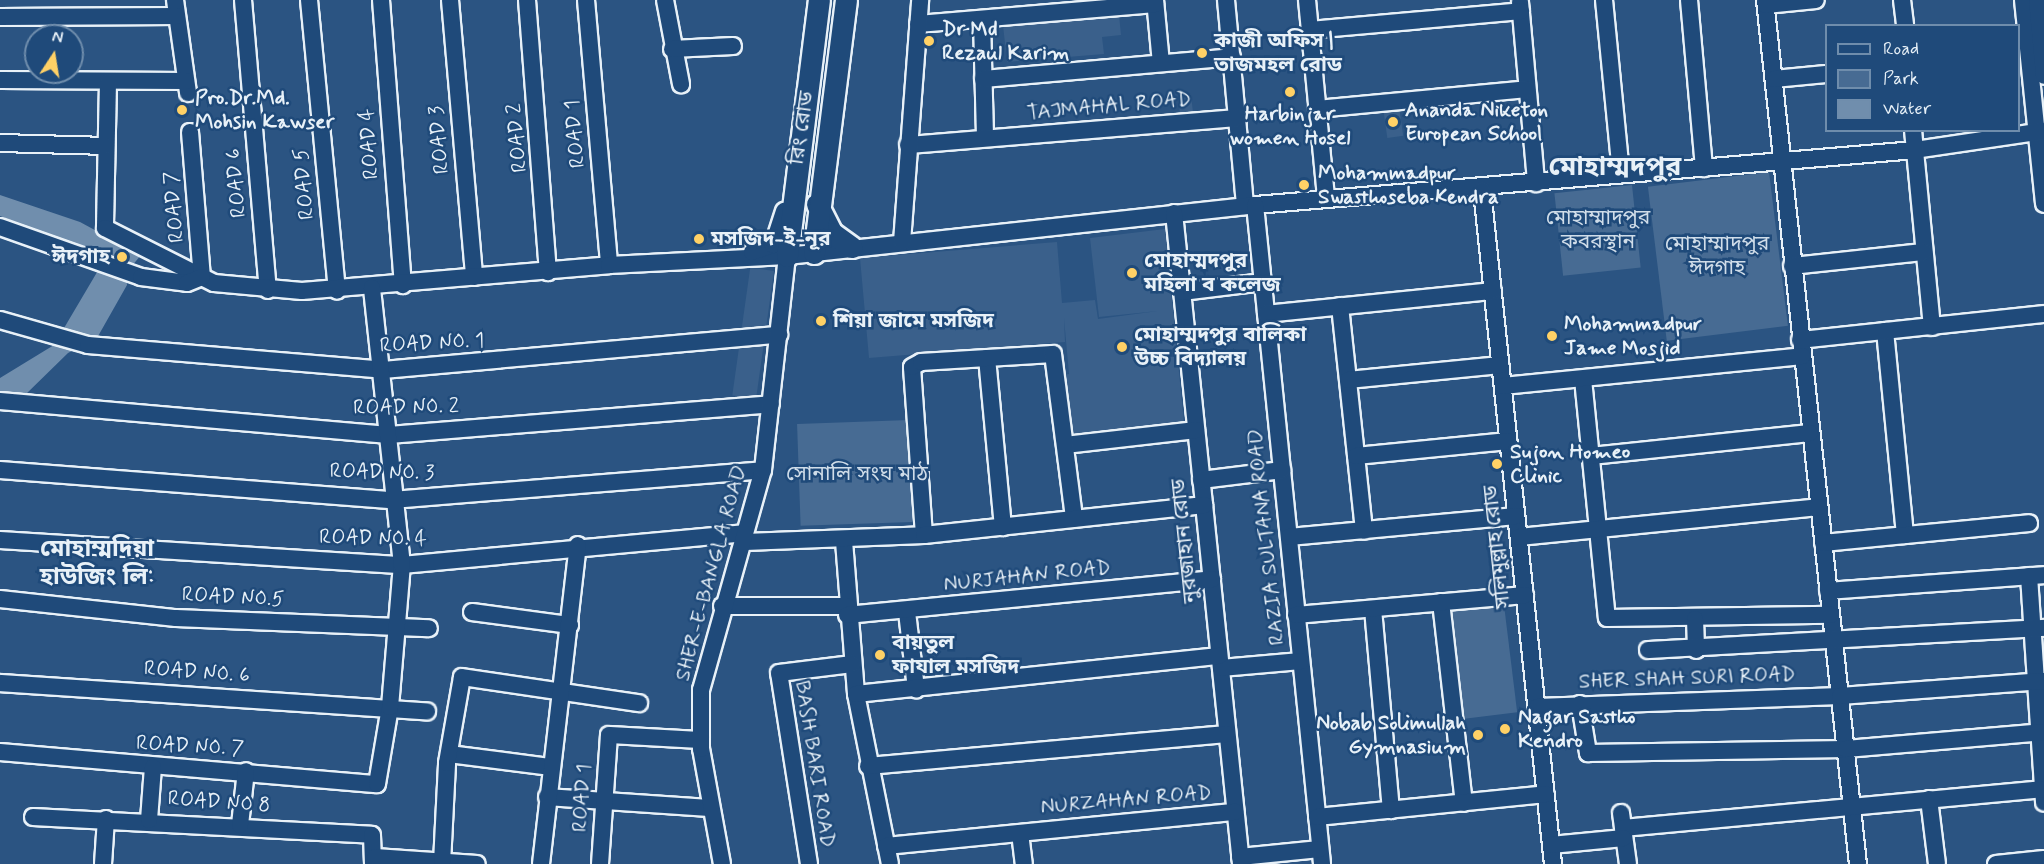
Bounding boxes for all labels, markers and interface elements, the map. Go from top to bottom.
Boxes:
place label: Dr Md Rezaul Karim [942,16,1070,66]
north arrow [24,24,84,84]
legend [1825,24,2020,132]
text: N [50,26,65,49]
place label: কাজী অফিস | তাজমহল রোড [1214,28,1342,78]
marker: Dr Md Rezaul Karim [920,32,938,50]
text: Road [1883,37,1919,61]
marker: কাজী অফিস | তাজমহল রোড [1195,46,1209,60]
text: Park [1883,67,1919,91]
place label: Pro.Dr.Md. Mohsin Kawser [195,85,328,135]
marker: Harbinjar women Hosel [1283,85,1297,99]
street label: TAJMAHAL ROAD [1027,86,1191,126]
street label: রিং রোড [784,90,820,166]
place label: Ananda Niketon European School [1405,97,1548,147]
text: Water [1883,97,1931,121]
street label: ROAD 1 [559,99,591,169]
marker: Pro.Dr.Md. Mohsin Kawser [173,101,191,119]
place label: Harbinjar women Hosel [1230,101,1350,151]
street label: ROAD 2 [501,102,533,174]
street label: ROAD 3 [423,105,455,175]
street label: ROAD 4 [354,108,384,180]
marker: Ananda Niketon European School [1386,115,1400,129]
street label: ROAD 6 [220,147,252,219]
street label: ROAD 5 [288,147,320,221]
district label: মোহাম্মদপুর [1549,152,1681,184]
place label: Mohammadpur Swasthoseba Kendra [1318,160,1501,210]
street label: ROAD 7 [158,170,190,244]
marker: Mohammadpur Swasthoseba Kendra [1295,176,1313,194]
park label: মোহাম্মাদপুর কবরস্থান [1546,205,1650,255]
place label: মসজিদ-ই-নূর [711,226,831,252]
park label: মোহাম্মাদপুর ঈদগাহ [1665,231,1769,281]
marker: মসজিদ-ই-নূর [692,232,706,246]
place label: ঈদগাহ [52,244,110,270]
place label: মোহাম্মদপুর মহিলা ব কলেজ [1144,248,1281,298]
marker: ঈদগাহ [115,250,129,264]
marker: মোহাম্মদপুর মহিলা ব কলেজ [1125,266,1139,280]
place label: শিয়া জামে মসজিদ [833,308,994,334]
place label: Mohammadpur Jame Mosjid [1564,311,1702,361]
marker: শিয়া জামে মসজিদ [814,314,828,328]
place label: মোহাম্মদপুর বালিকা উচ্চ বিদ্যালয় [1134,322,1306,372]
street label: ROAD NO. 1 [378,328,486,358]
marker: Mohammadpur Jame Mosjid [1545,329,1559,343]
marker: মোহাম্মদপুর বালিকা উচ্চ বিদ্যালয় [1115,340,1129,354]
street label: ROAD NO. 2 [352,393,460,421]
street label: RAZIA SULTANA ROAD [1242,428,1290,646]
place label: Sujon Homeo Clinic [1510,439,1630,489]
marker: Sujon Homeo Clinic [1488,455,1506,473]
street label: ROAD NO. 3 [328,458,436,486]
park label: সোনালি সংঘ মাঠ [786,461,928,487]
street label: SHER-E-BANGLA ROAD [670,462,752,684]
street label: নুরজাহান রোড [1166,478,1204,604]
street label: সলিমুল্লাহ রোড [1478,484,1516,610]
street label: ROAD NO. 4 [318,524,428,552]
district label: মোহাম্মদিয়া হাউজিং লি: [40,536,154,592]
street label: NURJAHAN ROAD [944,555,1110,597]
street label: ROAD NO.5 [180,582,286,612]
place label: বায়তুল ফাযাল মসজিদ [892,630,1019,680]
marker: বায়তুল ফাযাল মসজিদ [873,648,887,662]
street label: ROAD NO. 6 [142,656,252,688]
street label: SHER SHAH SURI ROAD [1577,662,1797,694]
street label: BASH BARI ROAD [789,680,841,848]
place label: Nagar Sastho Kendro [1518,704,1634,754]
place label: Nobab Solimullah Gymnasium [1315,710,1466,760]
marker: Nagar Sastho Kendro [1496,720,1514,738]
marker: Nobab Solimullah Gymnasium [1471,728,1485,742]
street label: ROAD NO. 7 [134,731,246,761]
street label: ROAD 1 [567,763,597,833]
street label: NURZAHAN ROAD [1041,780,1211,820]
street label: ROAD NO 8 [166,786,272,818]

